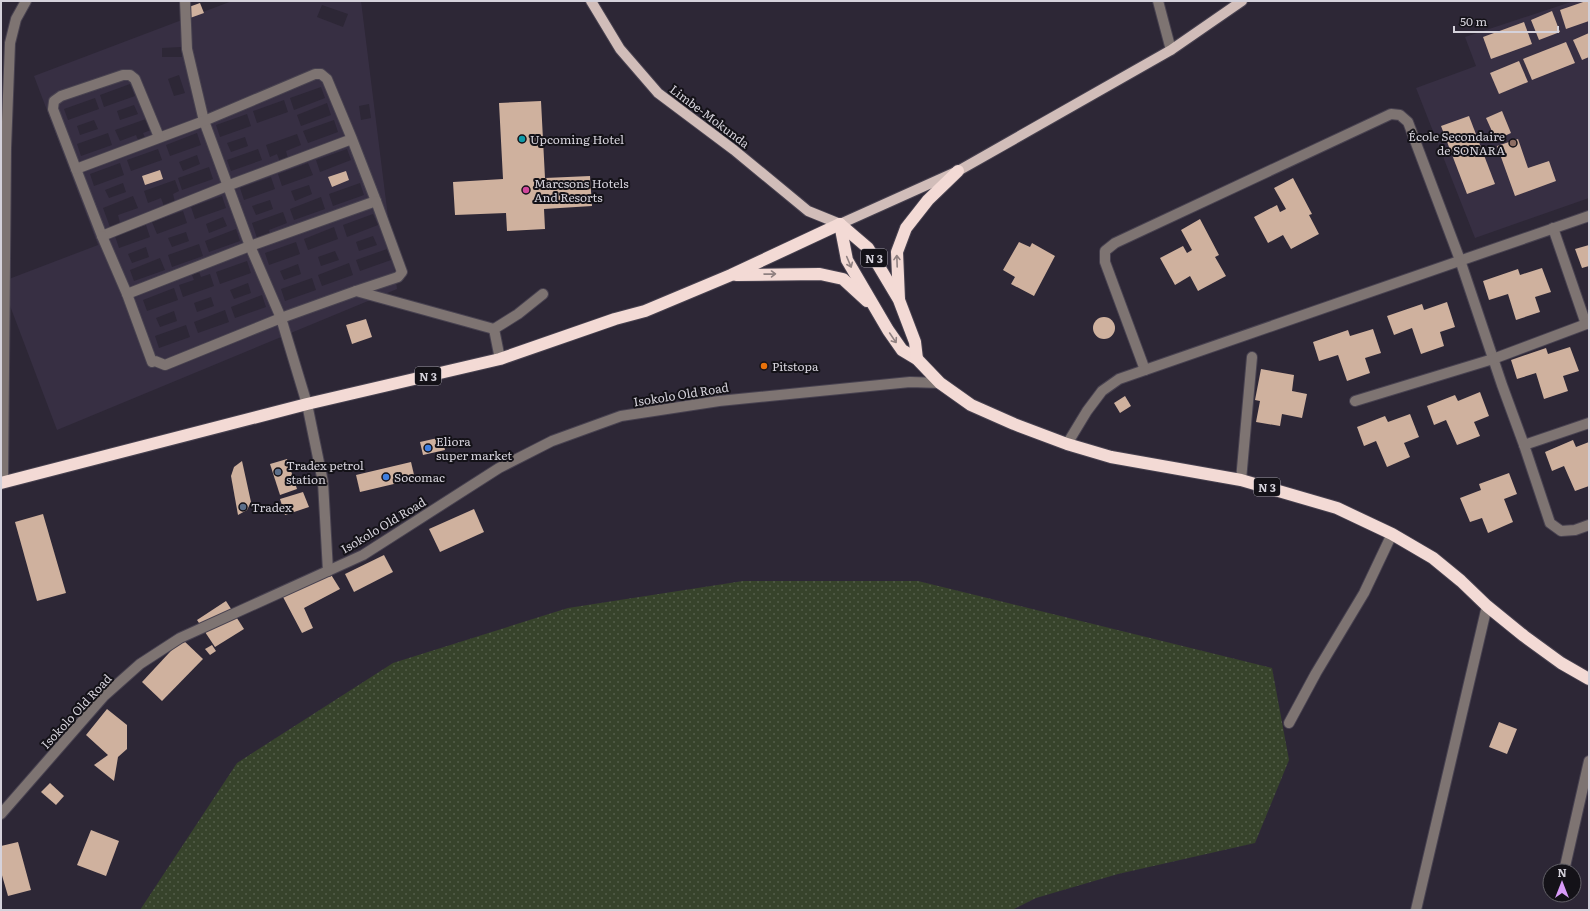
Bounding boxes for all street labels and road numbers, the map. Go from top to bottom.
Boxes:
street label: Limbe-Mokunda [666,80,754,152]
road number: N 3 [861,249,887,267]
road number: N 3 [415,367,441,385]
street label: Isokolo Old Road [632,377,731,410]
road number: N 3 [1254,478,1280,496]
street label: Isokolo Old Road [337,492,429,558]
street label: Isokolo Old Road [37,669,116,752]

